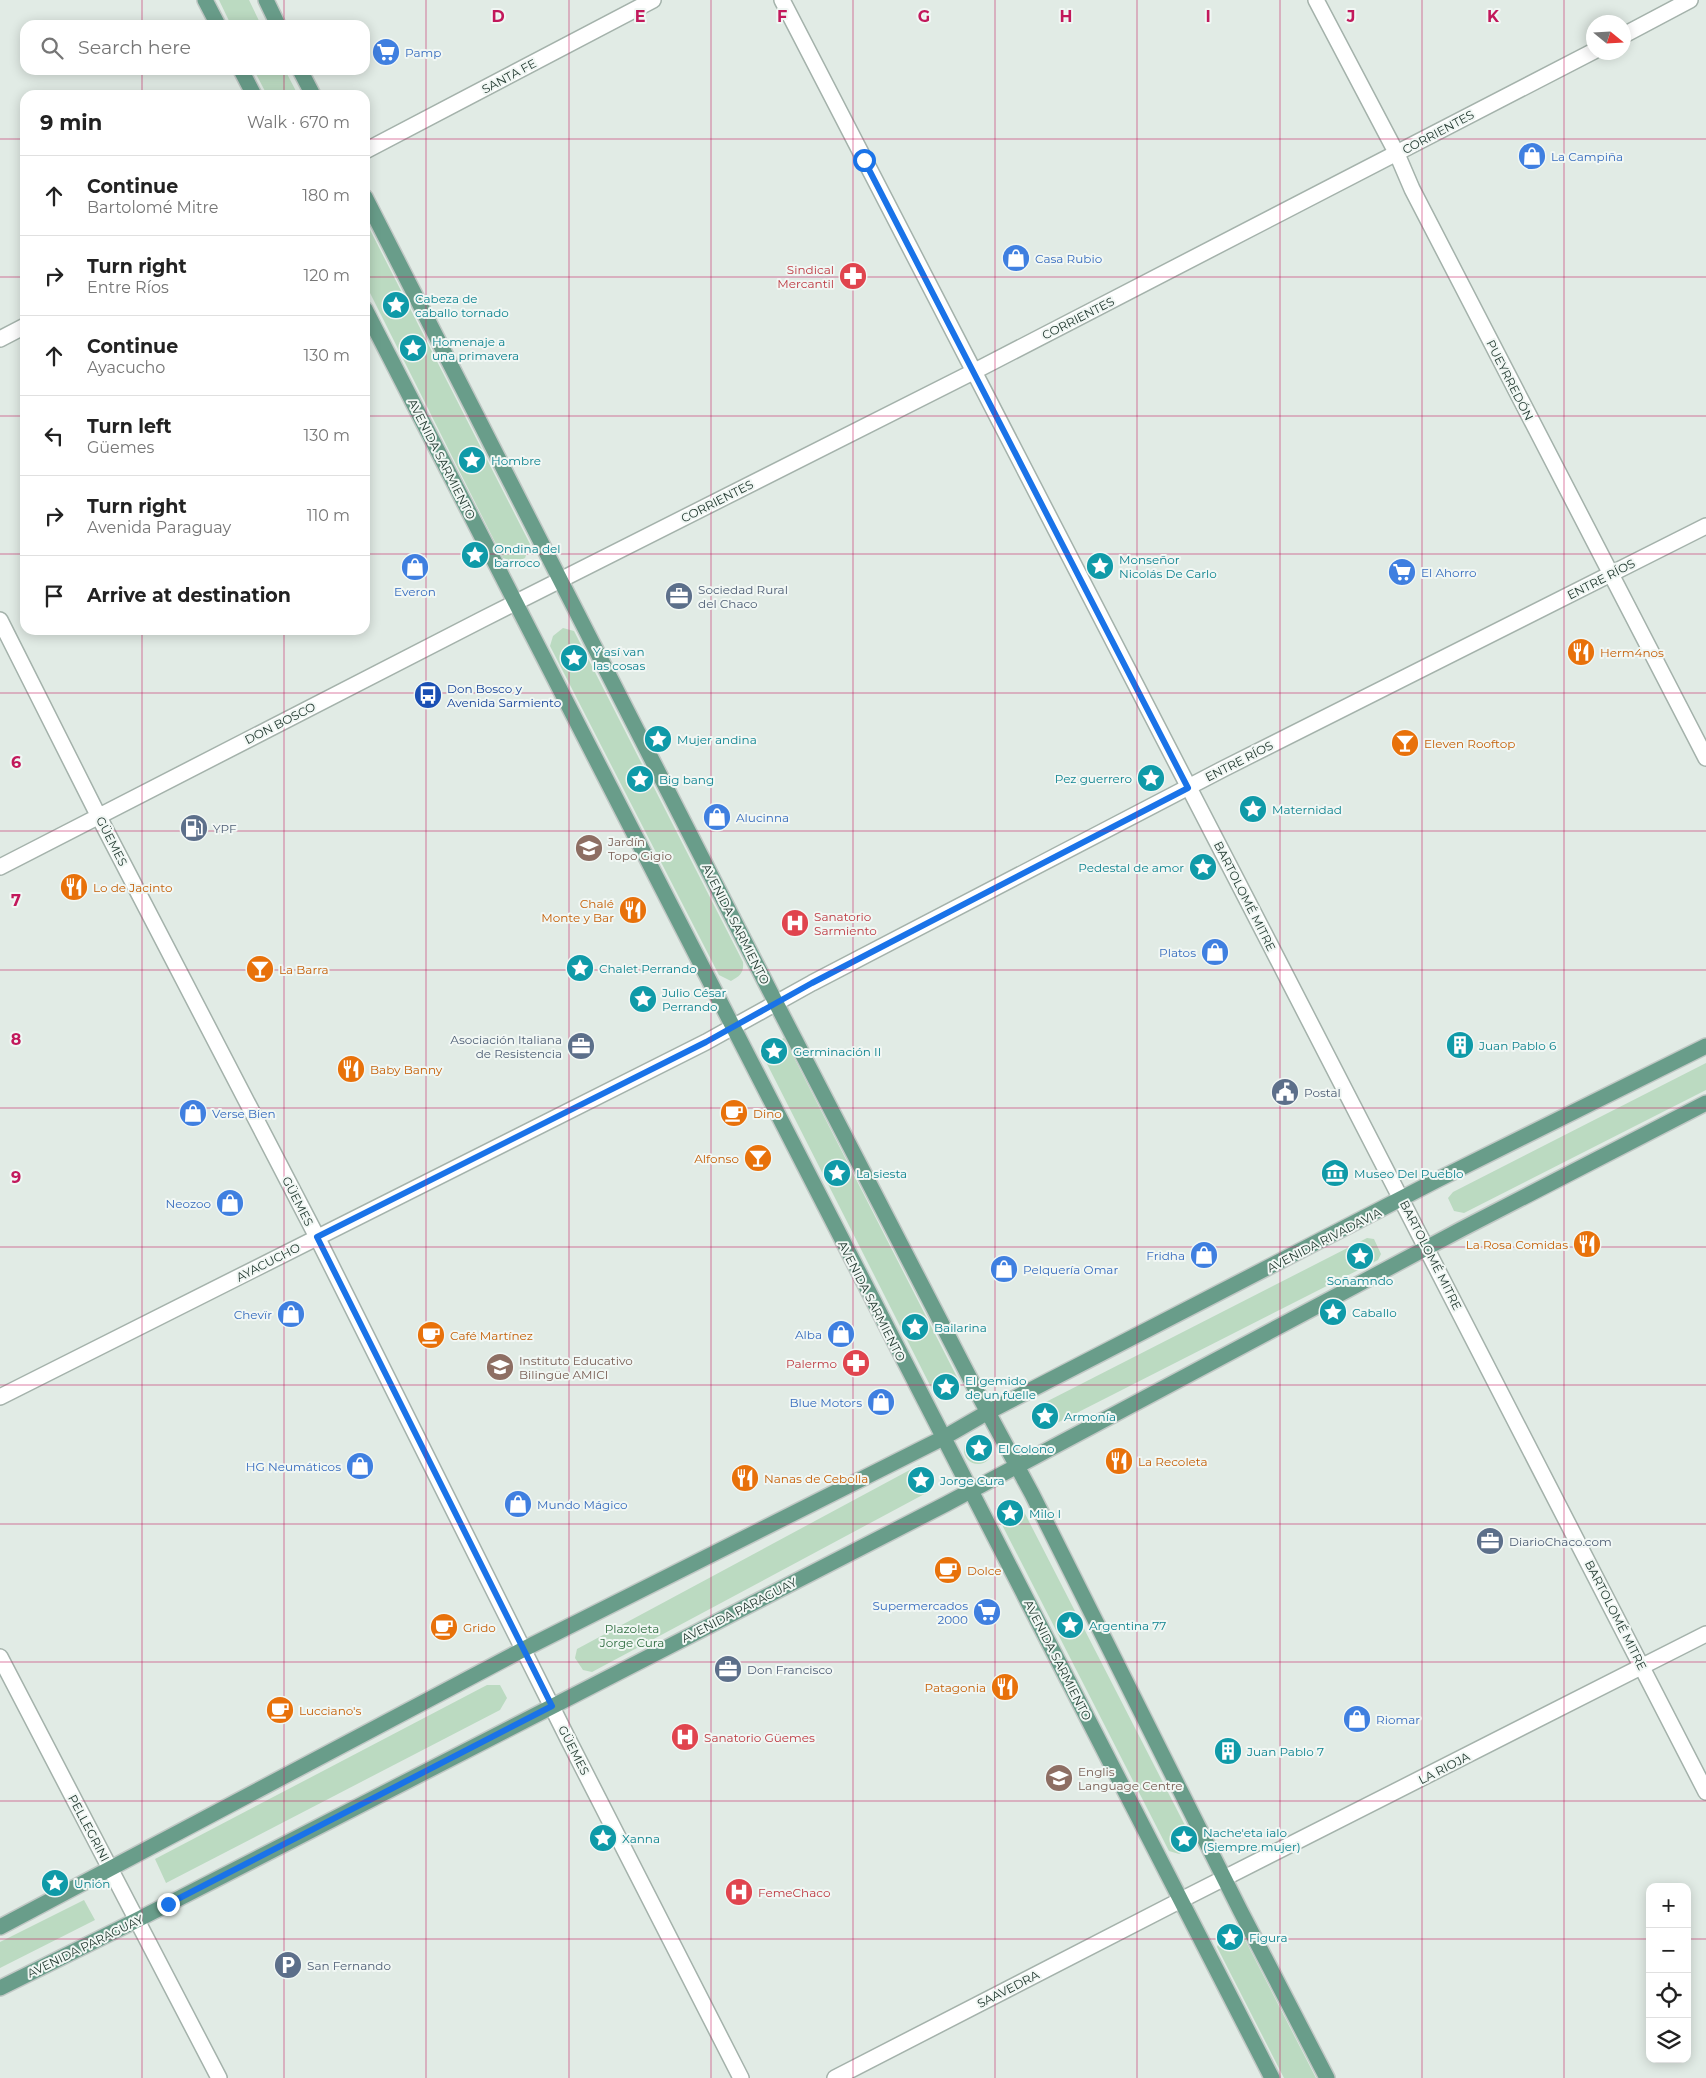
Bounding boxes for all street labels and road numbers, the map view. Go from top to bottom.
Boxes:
street label: SANTA FE [479,55,539,97]
street label: CORRIENTES [1400,107,1476,157]
street label: CORRIENTES [1039,293,1117,343]
street label: PUEYRREDÓN [1483,337,1537,423]
street label: AVENIDA SARMIENTO [405,396,479,522]
street label: CORRIENTES [678,476,756,526]
street label: ENTRE RÍOS [1565,555,1637,603]
street label: DON BOSCO [242,699,318,747]
street label: ENTRE RÍOS [1203,737,1275,785]
street label: GÜEMES [93,814,131,868]
street label: BARTOLOMÉ MITRE [1211,839,1279,953]
street label: AVENIDA SARMIENTO [699,861,773,987]
street label: GÜEMES [279,1174,317,1228]
street label: BARTOLOMÉ MITRE [1397,1198,1465,1312]
street label: AVENIDA RIVADAVIA [1264,1204,1384,1275]
street label: AVENIDA SARMIENTO [835,1238,909,1364]
street label: AYACUCHO [233,1239,303,1285]
street label: BARTOLOMÉ MITRE [1582,1558,1650,1672]
street label: AVENIDA PARAGUAY [679,1574,800,1646]
street label: AVENIDA SARMIENTO [1021,1597,1095,1723]
street label: GÜEMES [555,1723,593,1777]
street label: LA RIOJA [1416,1749,1472,1787]
street label: PELLEGRINI [65,1792,113,1864]
street label: AVENIDA PARAGUAY [24,1911,146,1981]
street label: SAAVEDRA [974,1967,1042,2011]

